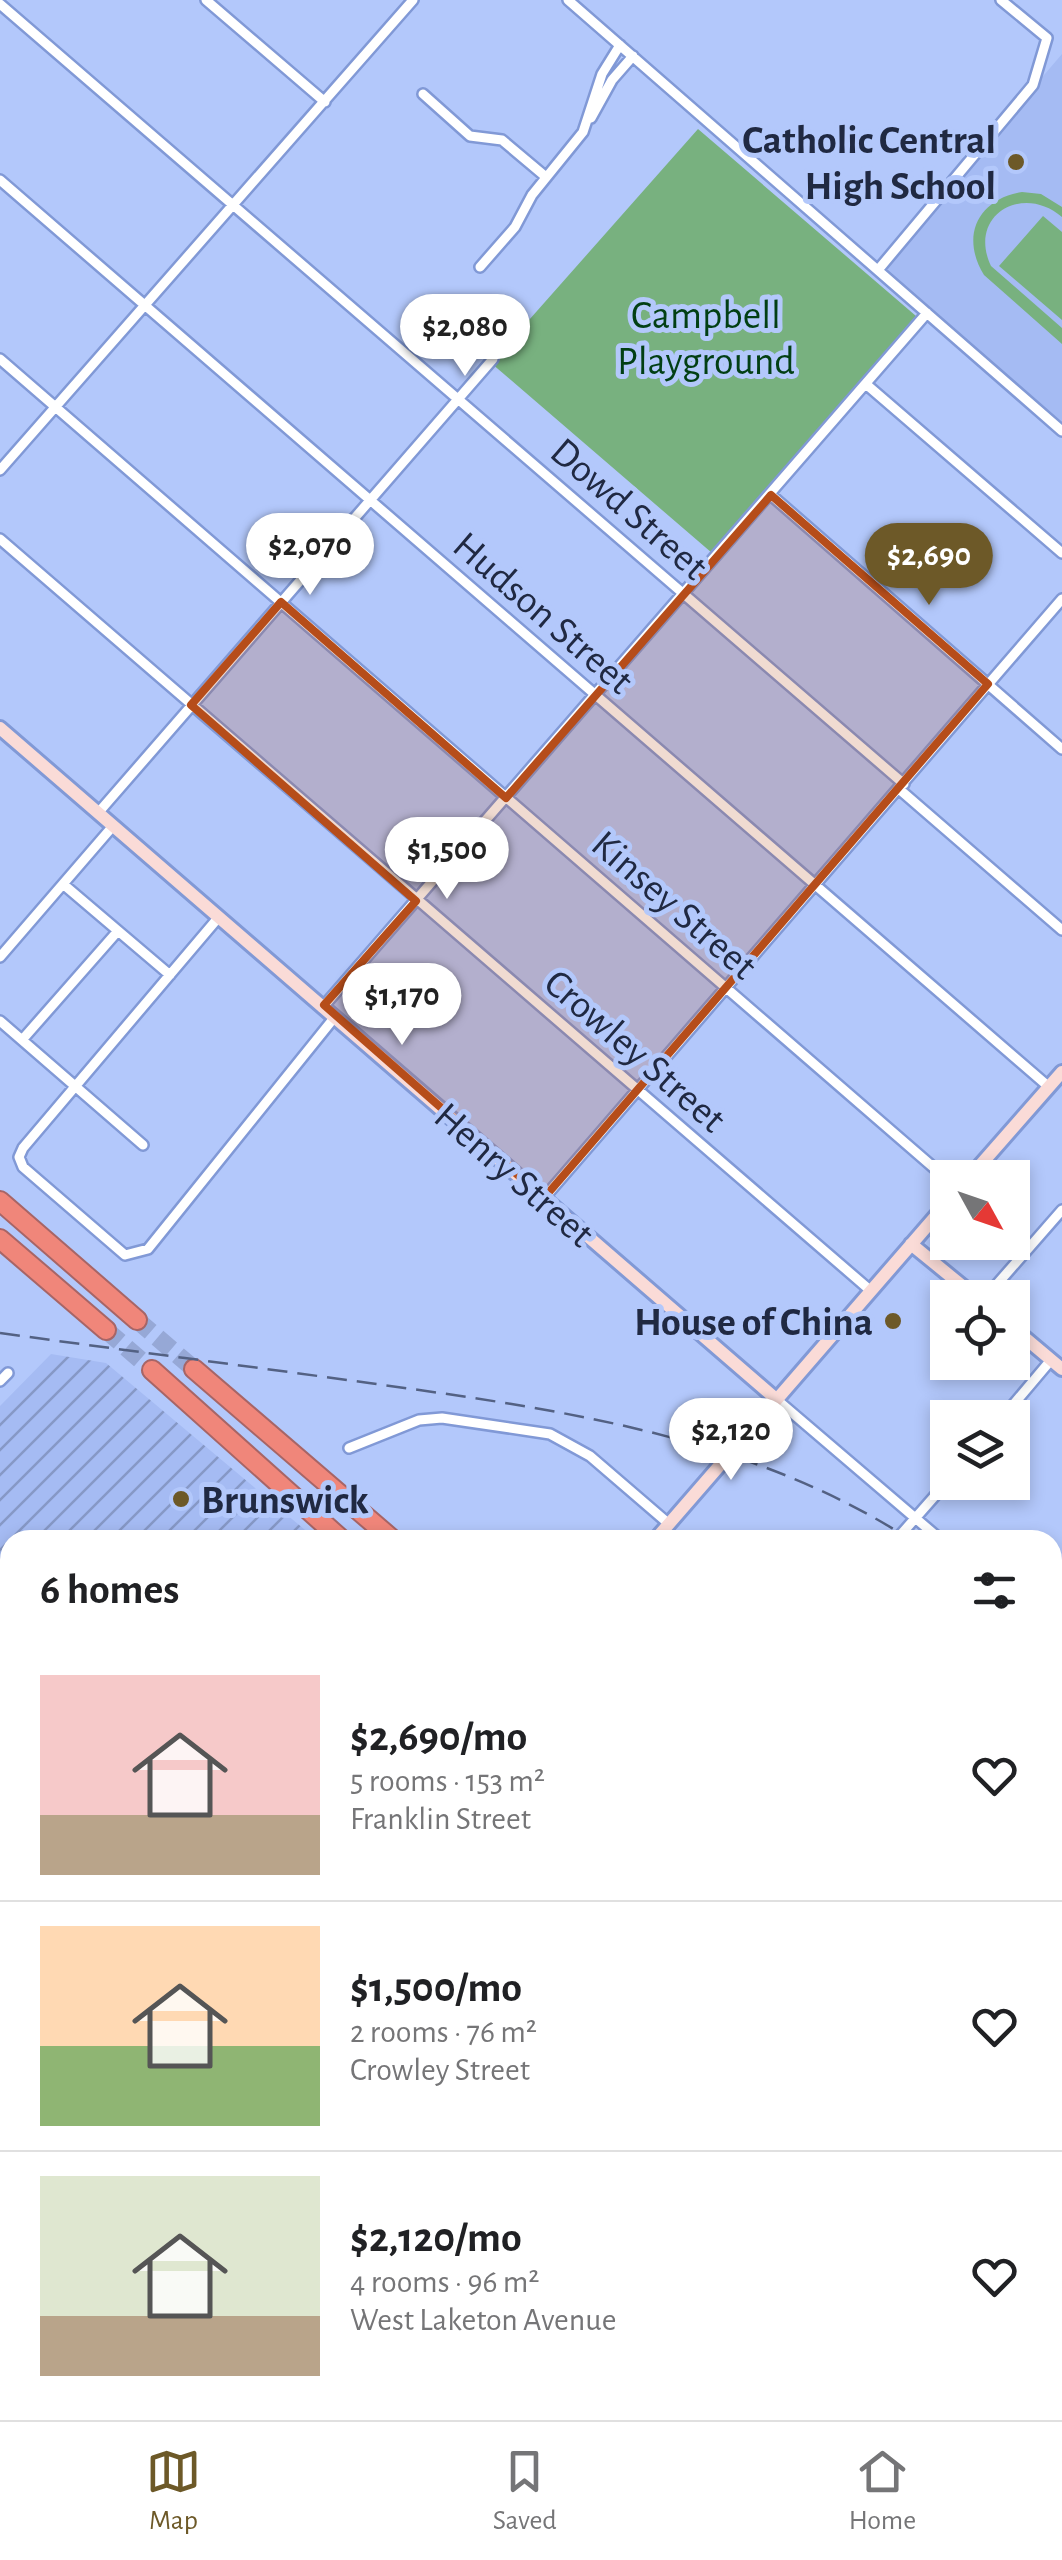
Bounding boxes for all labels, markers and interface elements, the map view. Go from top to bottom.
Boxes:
place label: Catholic Central High School [742,121,996,207]
marker: Catholic Central High School [1005,151,1027,173]
pin: $2,080 [384,294,546,379]
park label: Campbell Playground [617,296,795,382]
text: $2,080 [422,310,508,342]
street label: Dowd Street [543,431,715,588]
pin: $2,070 [229,513,391,598]
pin: $2,690 [848,523,1010,608]
street label: Hudson Street [445,525,640,702]
text: $2,070 [268,529,352,561]
text: $2,690 [887,539,971,571]
pin: $1,500 [366,817,528,902]
street label: Kinsey Street [584,824,764,987]
text: $1,500 [407,833,487,865]
pin: $1,170 [321,963,483,1048]
street label: Crowley Street [537,963,733,1141]
text: $1,170 [364,979,440,1011]
street label: Henry Street [426,1096,601,1255]
north arrow [930,1160,1030,1260]
map controls [930,1160,1030,1500]
button: locate [930,1280,1030,1380]
place label: House of China [634,1303,873,1343]
marker: House of China [882,1310,904,1332]
pin: $2,120 [650,1398,812,1483]
button: layers [930,1400,1030,1500]
text: $2,120 [691,1414,771,1446]
place label: Brunswick [201,1481,369,1521]
marker: Brunswick [170,1488,192,1510]
icon: filters [967,1563,1022,1618]
text: 6 homes [40,1569,179,1611]
icon: home [120,1715,240,1835]
text: $2,690/mo [350,1716,527,1758]
icon: heart [967,1748,1022,1803]
text: 5 rooms · 153 m² [350,1765,545,1797]
text: Franklin Street [350,1803,531,1835]
icon: home [120,1966,240,2086]
text: $1,500/mo [350,1967,522,2009]
icon: heart [967,1999,1022,2054]
text: 2 rooms · 76 m² [350,2016,537,2048]
text: Crowley Street [350,2054,530,2086]
icon: home [120,2216,240,2336]
text: $2,120/mo [350,2217,522,2259]
icon: heart [967,2249,1022,2304]
text: 4 rooms · 96 m² [350,2266,540,2298]
text: West Laketon Avenue [350,2304,616,2336]
tab: Map [146,2444,201,2538]
tab: Saved [493,2444,557,2538]
tab: Home [849,2444,916,2538]

